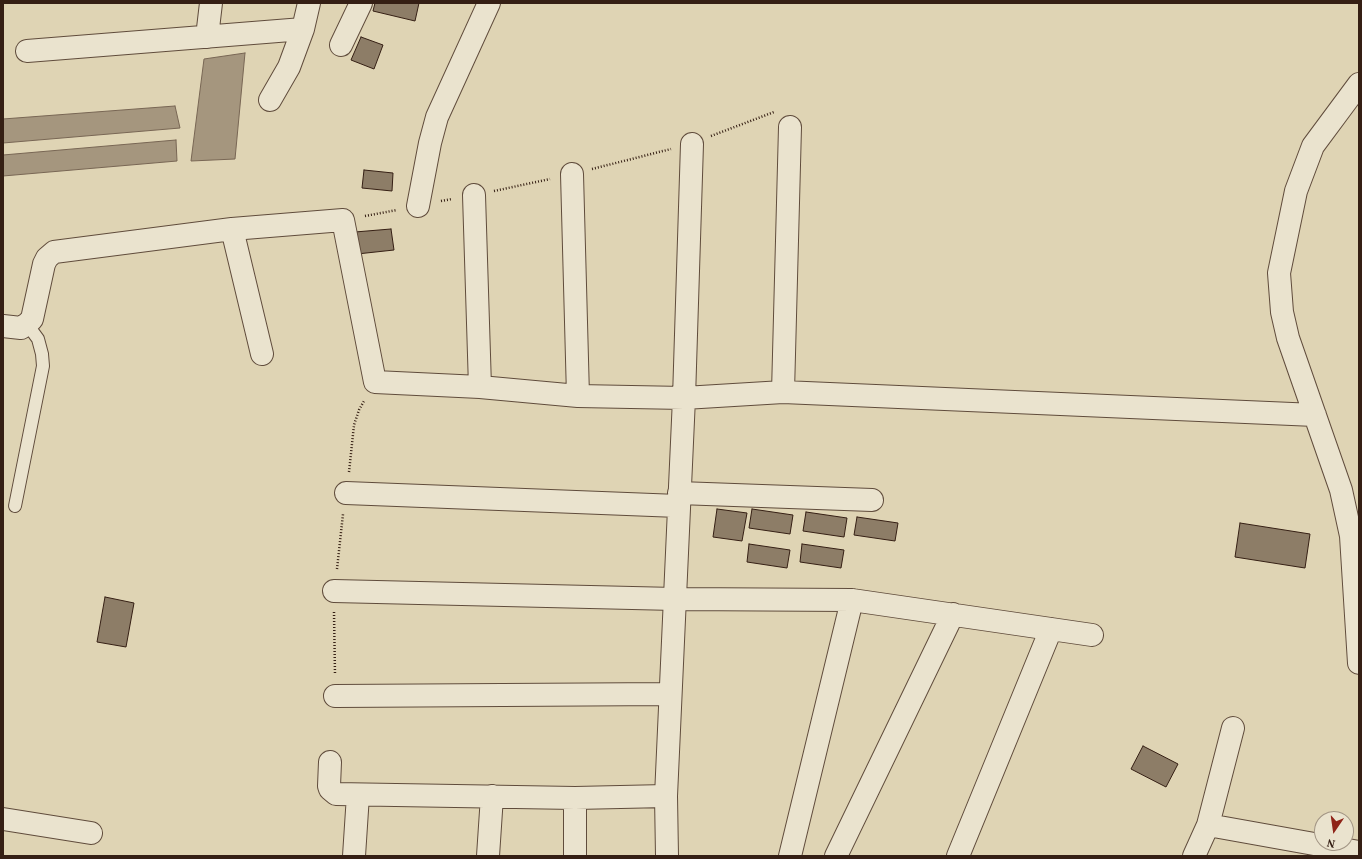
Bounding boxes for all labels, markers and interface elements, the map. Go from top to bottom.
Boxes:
north arrow [1314,811,1354,851]
text: N [1326,834,1337,850]

